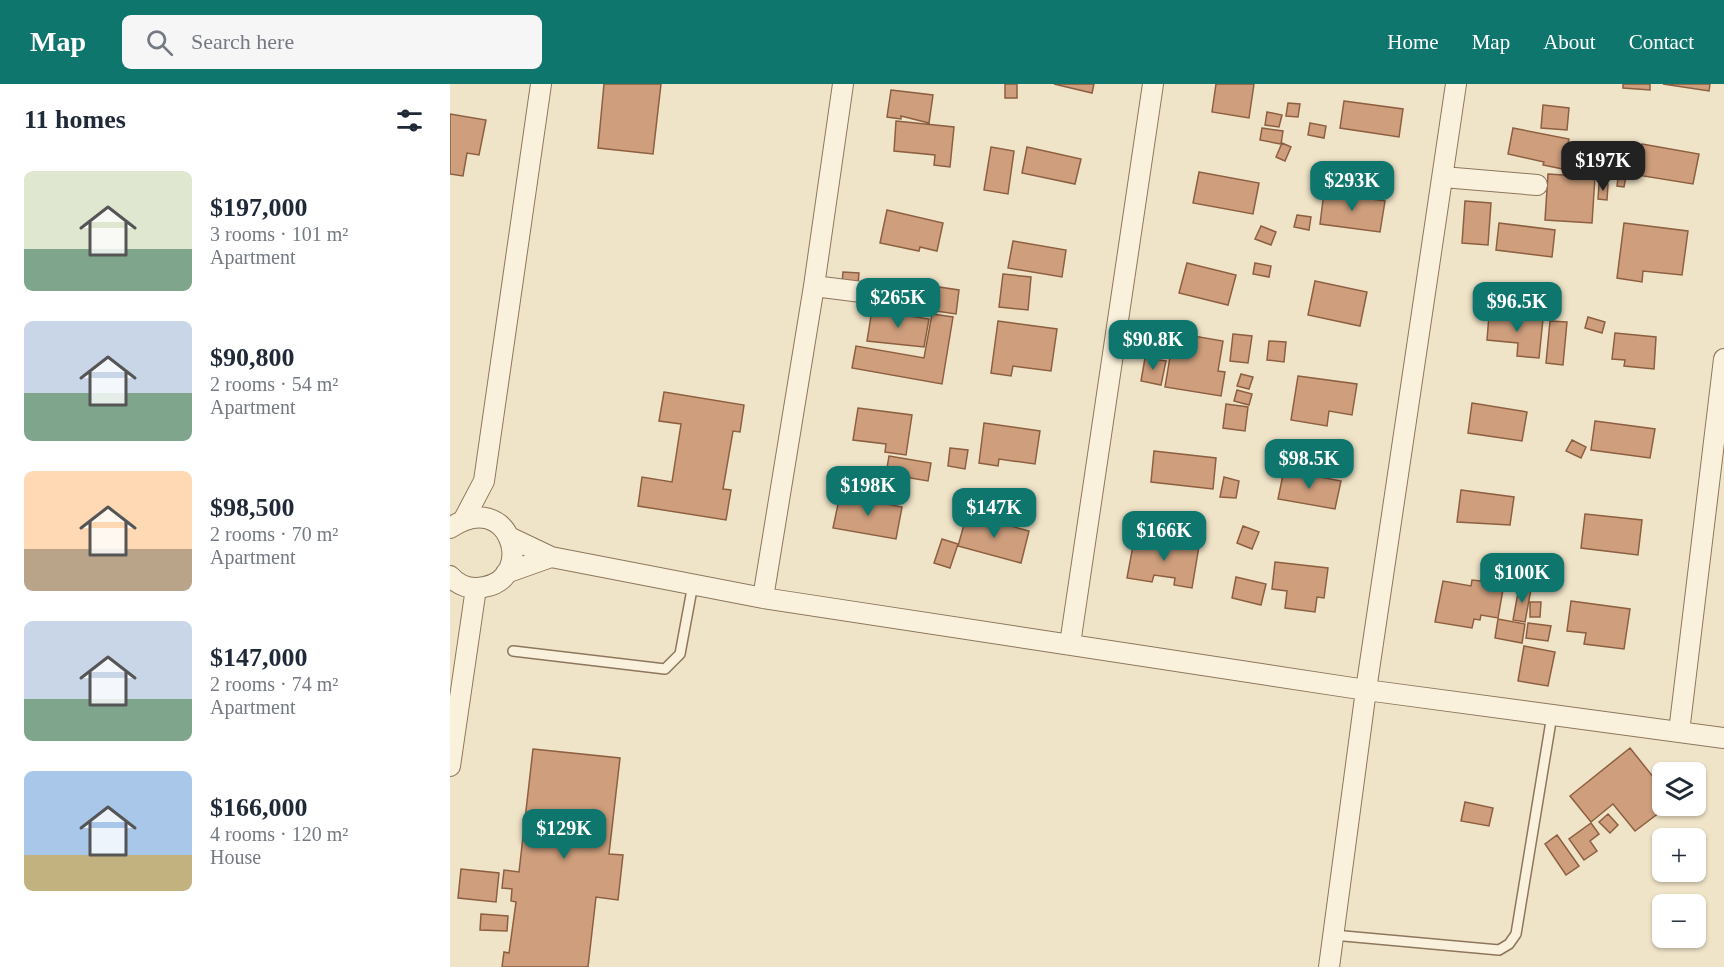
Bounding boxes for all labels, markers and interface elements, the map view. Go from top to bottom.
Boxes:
search box [122,15,542,69]
text: Map [30,26,86,57]
icon: search [143,26,176,59]
text: Search here [191,29,294,54]
text: Home [1387,30,1439,54]
text: Map [1472,30,1510,54]
text: About [1543,30,1596,54]
text: Contact [1629,30,1694,54]
icon: filters [393,104,426,137]
text: 11 homes [24,105,126,134]
pin: $197K [1561,141,1645,192]
text: $197K [1575,149,1631,171]
pin: $293K [1310,161,1394,212]
text: $293K [1324,169,1380,191]
text: $197,000 [210,193,308,222]
icon: home [72,195,144,267]
text: 3 rooms · 101 m² [210,223,348,245]
text: Apartment [210,246,296,268]
pin: $265K [856,278,940,329]
pin: $96.5K [1468,282,1566,333]
text: $265K [870,286,926,308]
text: $96.5K [1487,290,1547,312]
pin: $90.8K [1104,320,1202,371]
text: $90.8K [1123,328,1183,350]
text: $90,800 [210,343,295,372]
icon: home [72,345,144,417]
text: 2 rooms · 54 m² [210,373,338,395]
text: Apartment [210,396,296,418]
pin: $98.5K [1260,439,1358,490]
text: $98.5K [1279,447,1339,469]
pin: $198K [826,466,910,517]
text: $198K [840,474,896,496]
pin: $147K [952,488,1036,539]
text: $98,500 [210,493,295,522]
icon: home [72,495,144,567]
text: $147K [966,496,1022,518]
pin: $166K [1122,511,1206,562]
text: $166K [1136,519,1192,541]
text: 2 rooms · 70 m² [210,523,338,545]
text: Apartment [210,546,296,568]
pin: $100K [1480,553,1564,604]
text: $100K [1494,561,1550,583]
text: $147,000 [210,643,308,672]
icon: home [72,645,144,717]
text: 2 rooms · 74 m² [210,673,338,695]
text: Apartment [210,696,296,718]
map controls [1652,762,1706,948]
button: layers [1652,762,1706,816]
text: $166,000 [210,793,308,822]
icon: home [72,795,144,867]
pin: $129K [522,809,606,860]
text: $129K [536,817,592,839]
text: 4 rooms · 120 m² [210,823,348,845]
button: + [1652,828,1706,882]
text: House [210,846,261,868]
button: − [1652,894,1706,948]

